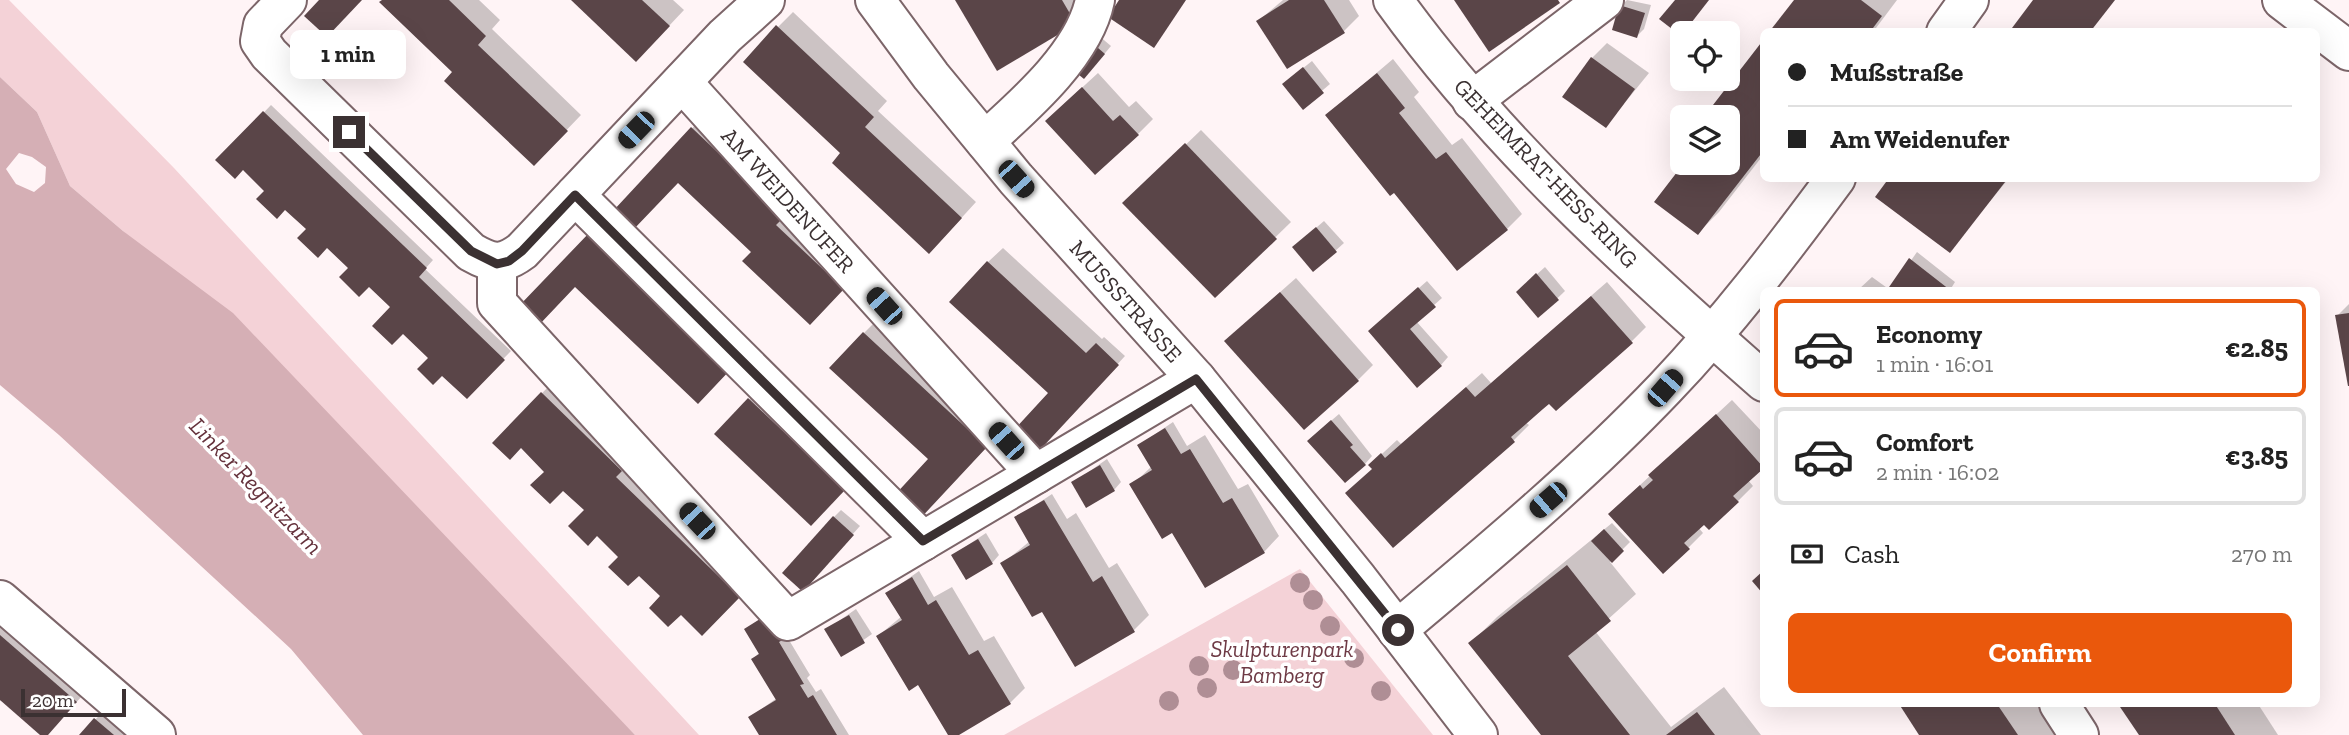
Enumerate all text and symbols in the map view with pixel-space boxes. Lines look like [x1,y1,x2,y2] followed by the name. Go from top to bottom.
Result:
[1670,21,1740,175] map controls
[1670,21,1740,91] button: locate
[291,31,407,80] callout: 1 min
[321,40,375,68] text: 1 min
[1830,56,1963,88] text: Mußstraße
[1448,72,1644,274] street label: GEHEIMRAT-HESS-RING
[1670,105,1740,175] button: layers
[614,108,659,152] car
[333,116,365,148] route end
[716,122,860,278] street label: AM WEIDENUFER
[1830,123,2010,155] text: Am Weidenufer
[995,156,1038,202] car
[1064,234,1188,368] street label: MUSSSTRASSE
[863,283,906,329] car
[1792,317,1855,380] icon: car
[1876,318,1982,350] text: Economy
[2225,332,2288,364] text: €2.85
[1876,350,1993,378] text: 1 min · 16:01
[1644,365,1687,411] car
[184,411,329,560] water label: Linker Regnitzarm
[985,418,1028,464] car
[1792,425,1855,488] icon: car
[1876,426,1973,458] text: Comfort
[2225,440,2288,472] text: €3.85
[1876,458,1999,486] text: 2 min · 16:02
[1526,478,1571,522] car
[675,498,720,544] car
[1788,535,1826,573] icon: cash
[1844,538,1899,570] text: Cash
[2231,540,2292,568] text: 270 m
[1788,613,2292,693] button: Confirm
[1382,614,1414,646] route start
[1210,635,1354,689] park label: Skulpturenpark Bamberg
[21,686,126,718] scale bar
[32,689,73,712] text: 20 m

